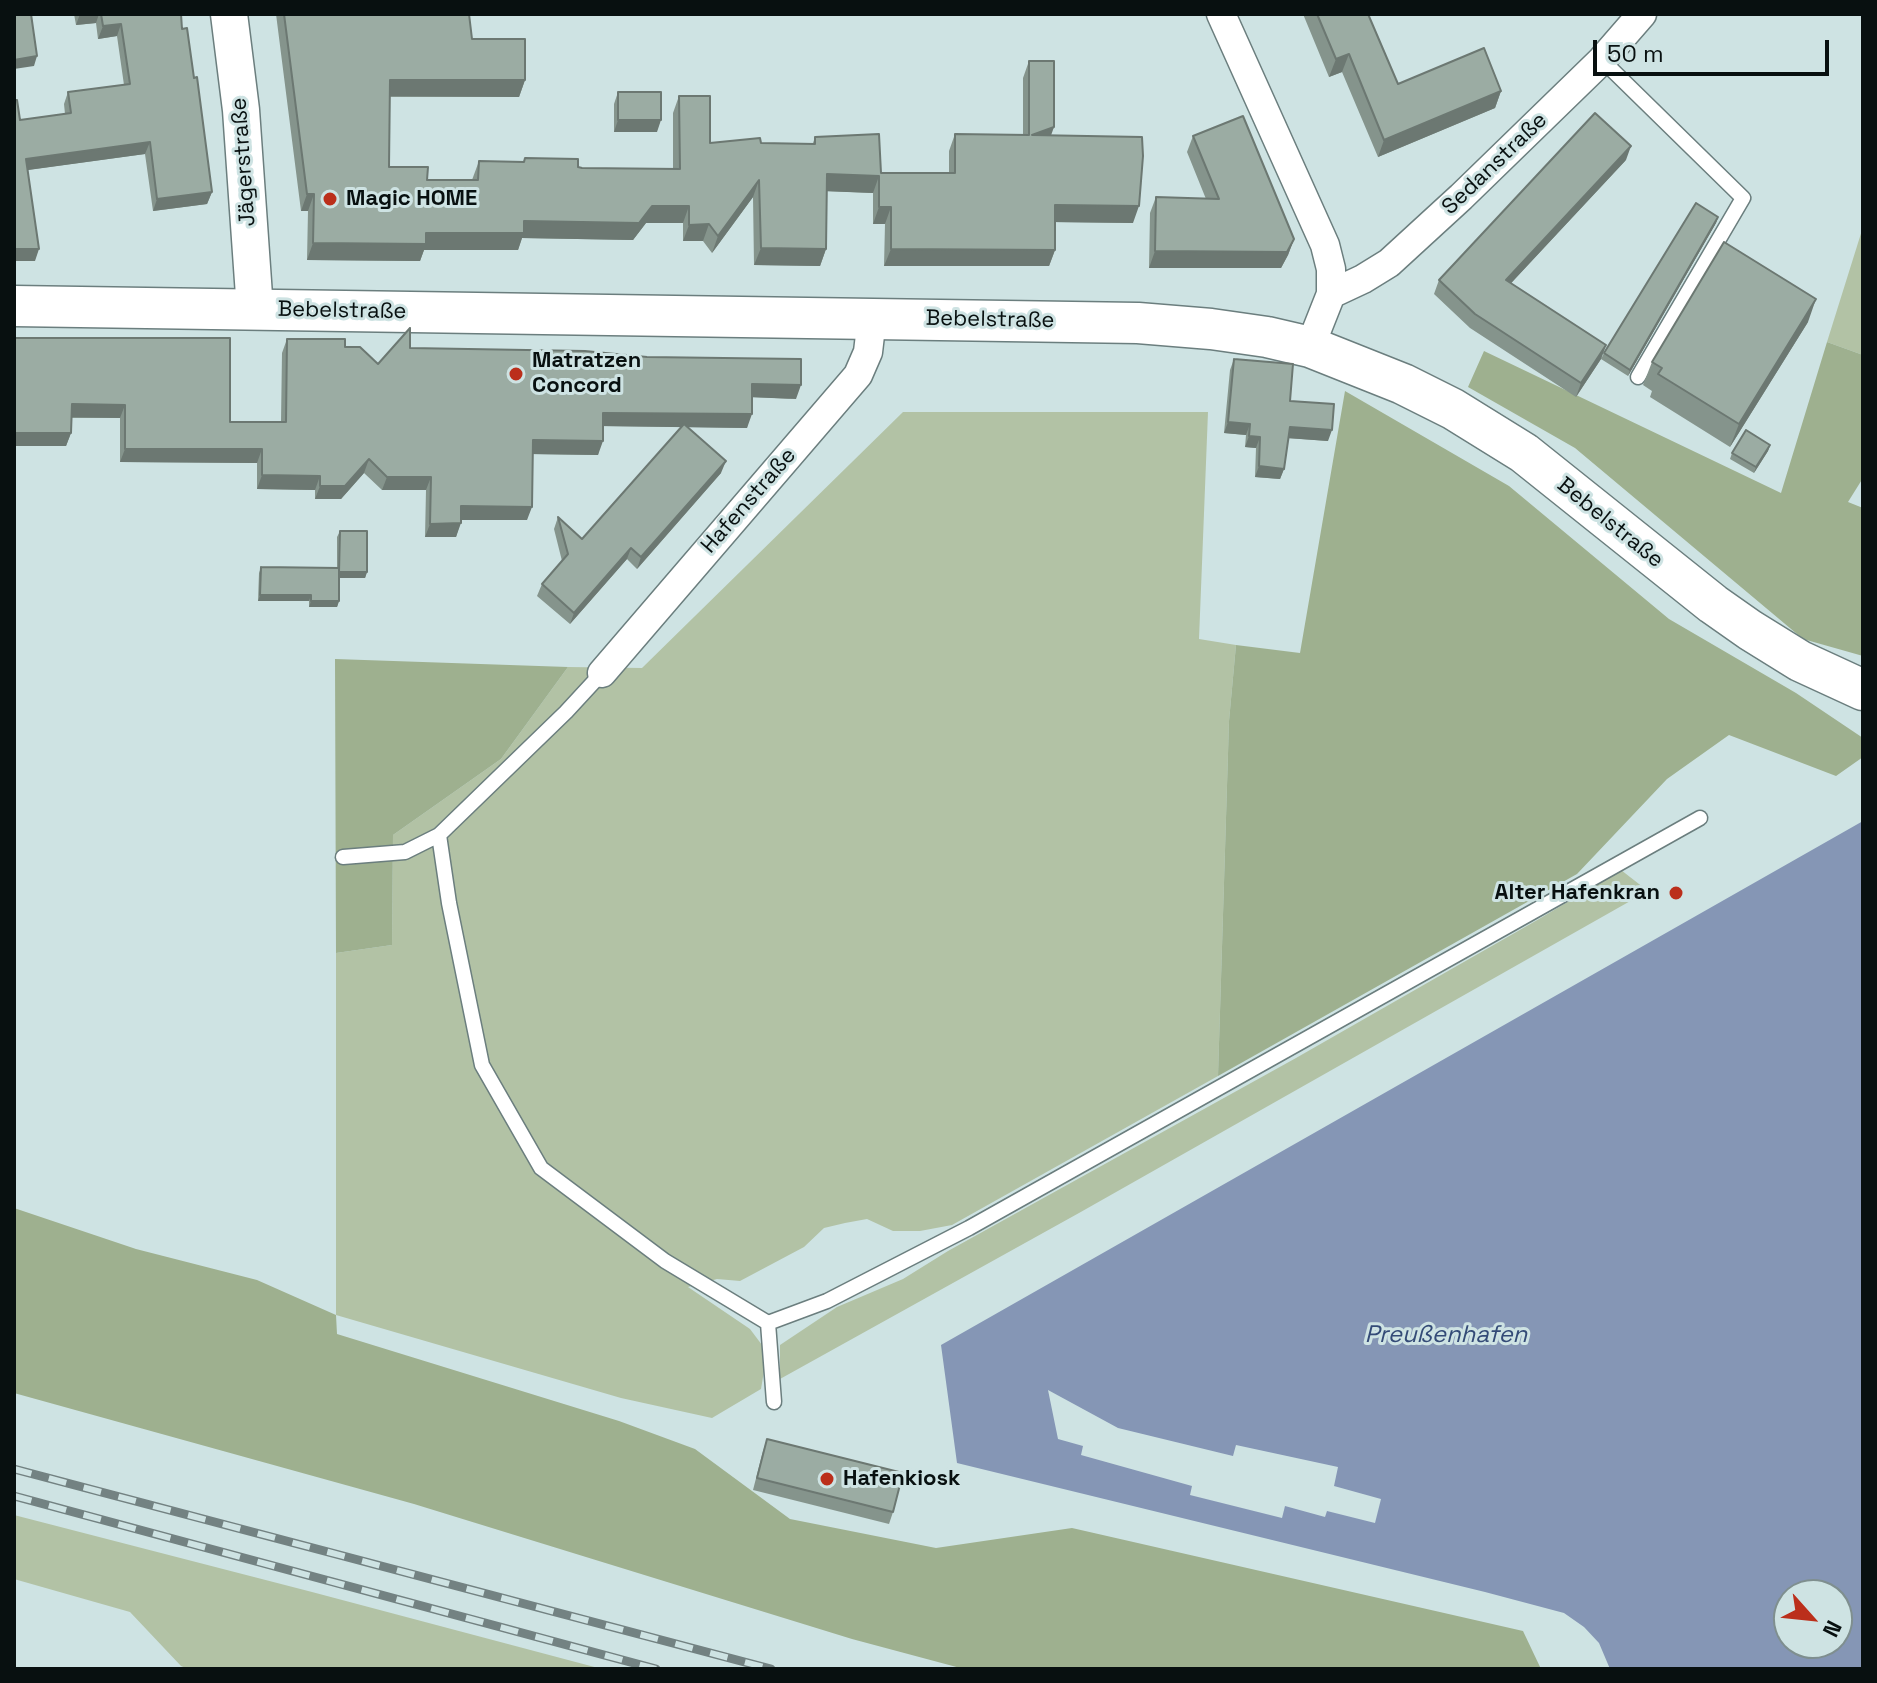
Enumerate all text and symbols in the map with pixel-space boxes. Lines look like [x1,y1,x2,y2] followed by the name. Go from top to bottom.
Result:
[1597,24,1833,74] scale bar
[1607,38,1664,69] text: 50 m
[226,97,262,227] street label: Jägerstraße
[1437,107,1553,221] street label: Sedanstraße
[346,186,477,212] place label: Magic HOME
[321,190,339,208] marker: Magic HOME
[277,297,407,325] street label: Bebelstraße
[925,306,1055,334] street label: Bebelstraße
[532,348,641,400] place label: Matratzen Concord
[507,365,525,383] marker: Matratzen Concord
[696,443,802,559] street label: Hafenstraße
[1552,472,1668,574] street label: Bebelstraße
[1495,880,1660,906] place label: Alter Hafenkran
[1667,884,1685,902] marker: Alter Hafenkran
[1365,1321,1527,1349] water label: Preußenhafen
[843,1466,961,1492] place label: Hafenkiosk
[818,1470,836,1488] marker: Hafenkiosk
[1773,1579,1853,1659] north arrow
[1817,1616,1848,1642] text: N

